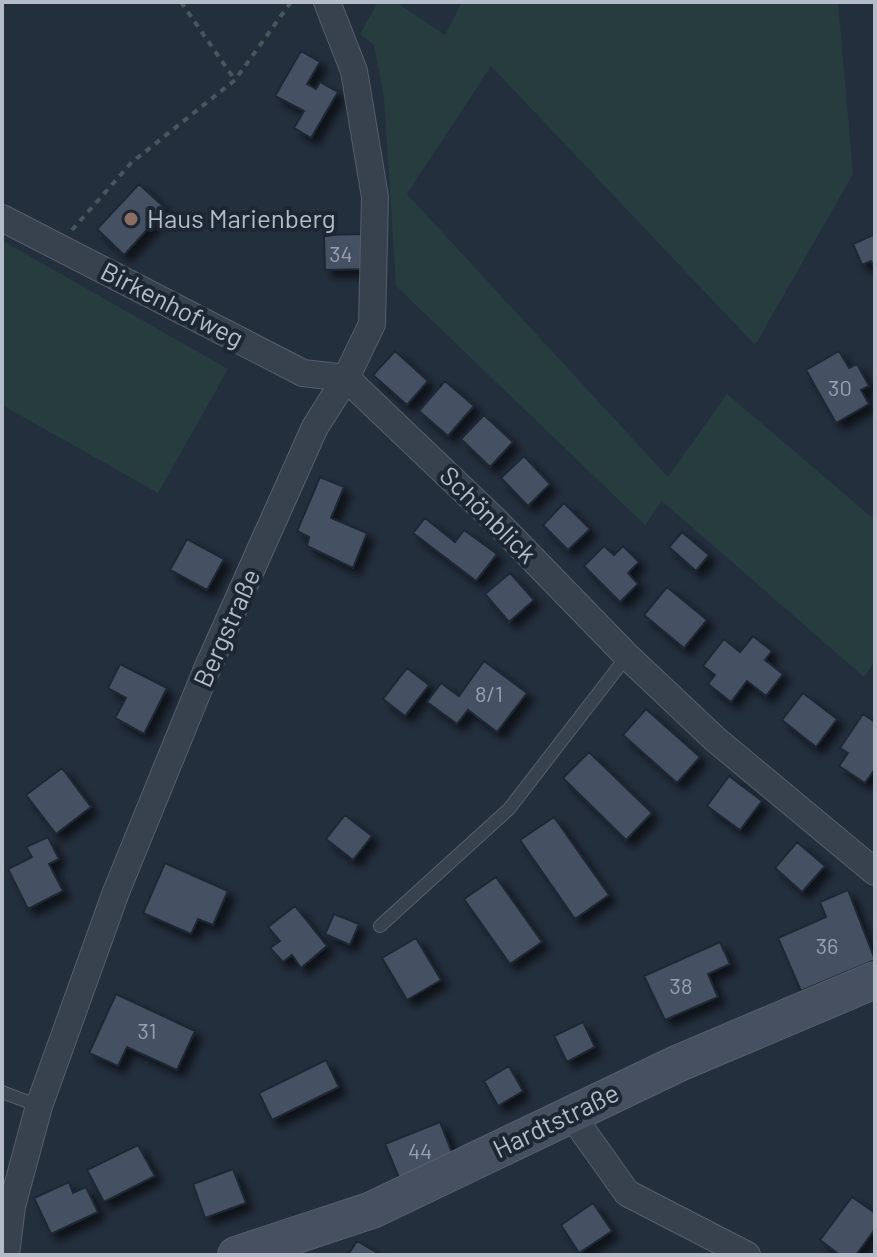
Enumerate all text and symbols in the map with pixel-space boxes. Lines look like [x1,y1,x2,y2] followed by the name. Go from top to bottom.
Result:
[147,202,336,233] place label: Haus Marienberg
[122,210,140,228] marker: Haus Marienberg
[329,240,353,266] house number: 34
[96,254,249,353] street label: Birkenhofweg
[828,374,852,400] house number: 30
[434,459,544,569] street label: Schönblick
[186,564,265,691] street label: Bergstraße
[475,680,503,706] house number: 8/1
[816,932,838,958] house number: 36
[670,972,692,998] house number: 38
[138,1017,156,1043] house number: 31
[487,1076,623,1163] street label: Hardtstraße
[408,1137,432,1163] house number: 44

